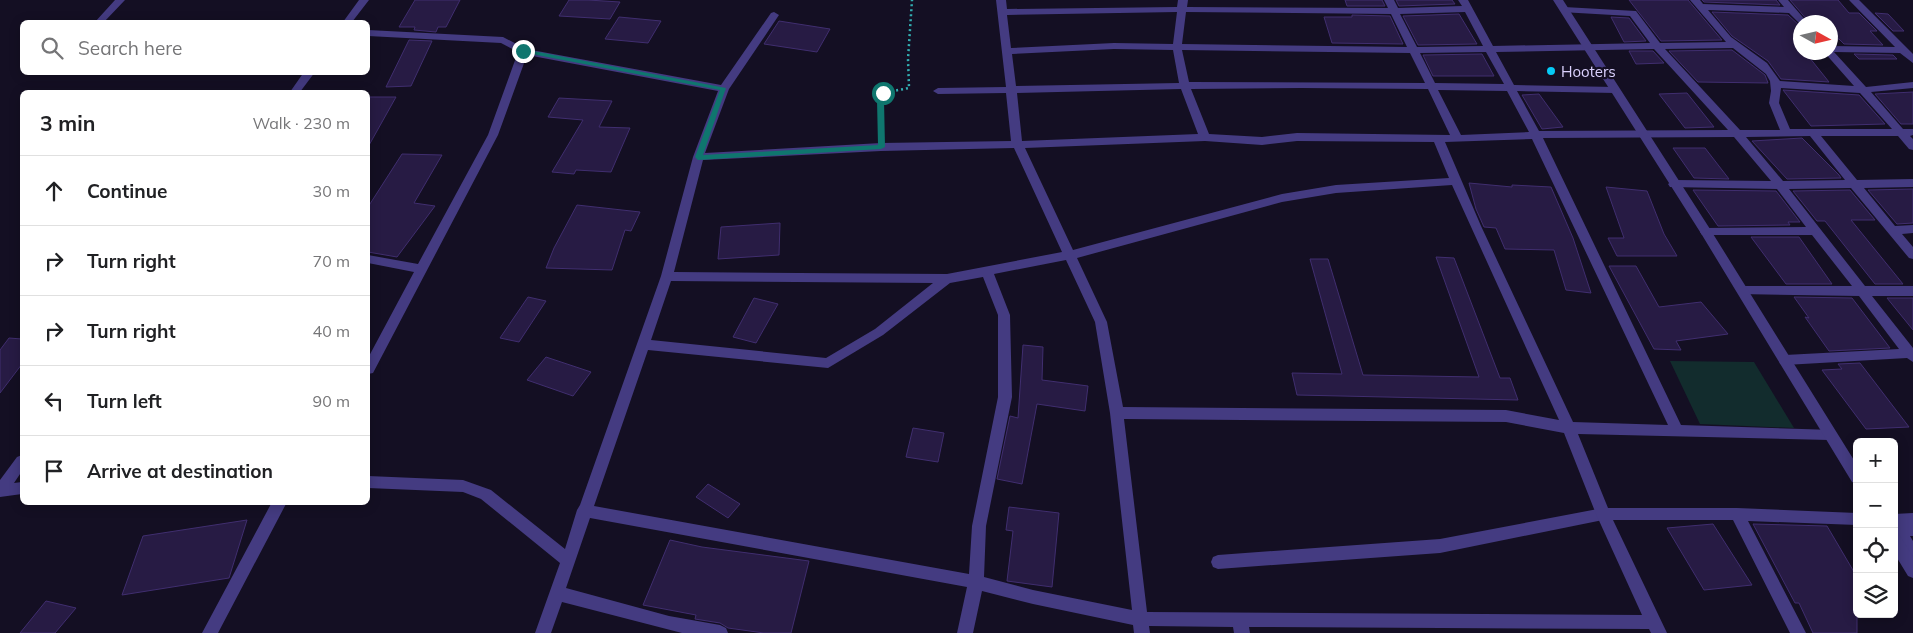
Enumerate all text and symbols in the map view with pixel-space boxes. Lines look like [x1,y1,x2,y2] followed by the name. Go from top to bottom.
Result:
[1793,15,1838,60] north arrow
[20,20,370,75] search box
[38,34,66,62] icon: search
[78,36,182,60] text: Search here
[512,40,535,63] route end
[1561,62,1616,81] place label: Hooters
[1545,65,1557,77] marker: Hooters
[872,82,895,105] route start
[40,110,95,136] text: 3 min
[252,113,350,133] text: Walk · 230 m
[40,177,68,205] icon: ahead
[87,179,167,203] text: Continue
[313,181,350,201] text: 30 m
[40,247,68,275] icon: right
[87,249,176,273] text: Turn right
[313,251,350,271] text: 70 m
[40,317,68,345] icon: right
[87,319,176,343] text: Turn right
[313,321,350,341] text: 40 m
[40,387,68,415] icon: left
[87,389,162,413] text: Turn left
[313,391,350,411] text: 90 m
[1853,438,1898,618] map controls
[1853,438,1898,483] button: +
[40,457,68,485] icon: arrive
[87,459,273,483] text: Arrive at destination
[1853,483,1898,528] button: −
[1853,528,1898,573] button: locate
[1853,573,1898,618] button: layers

